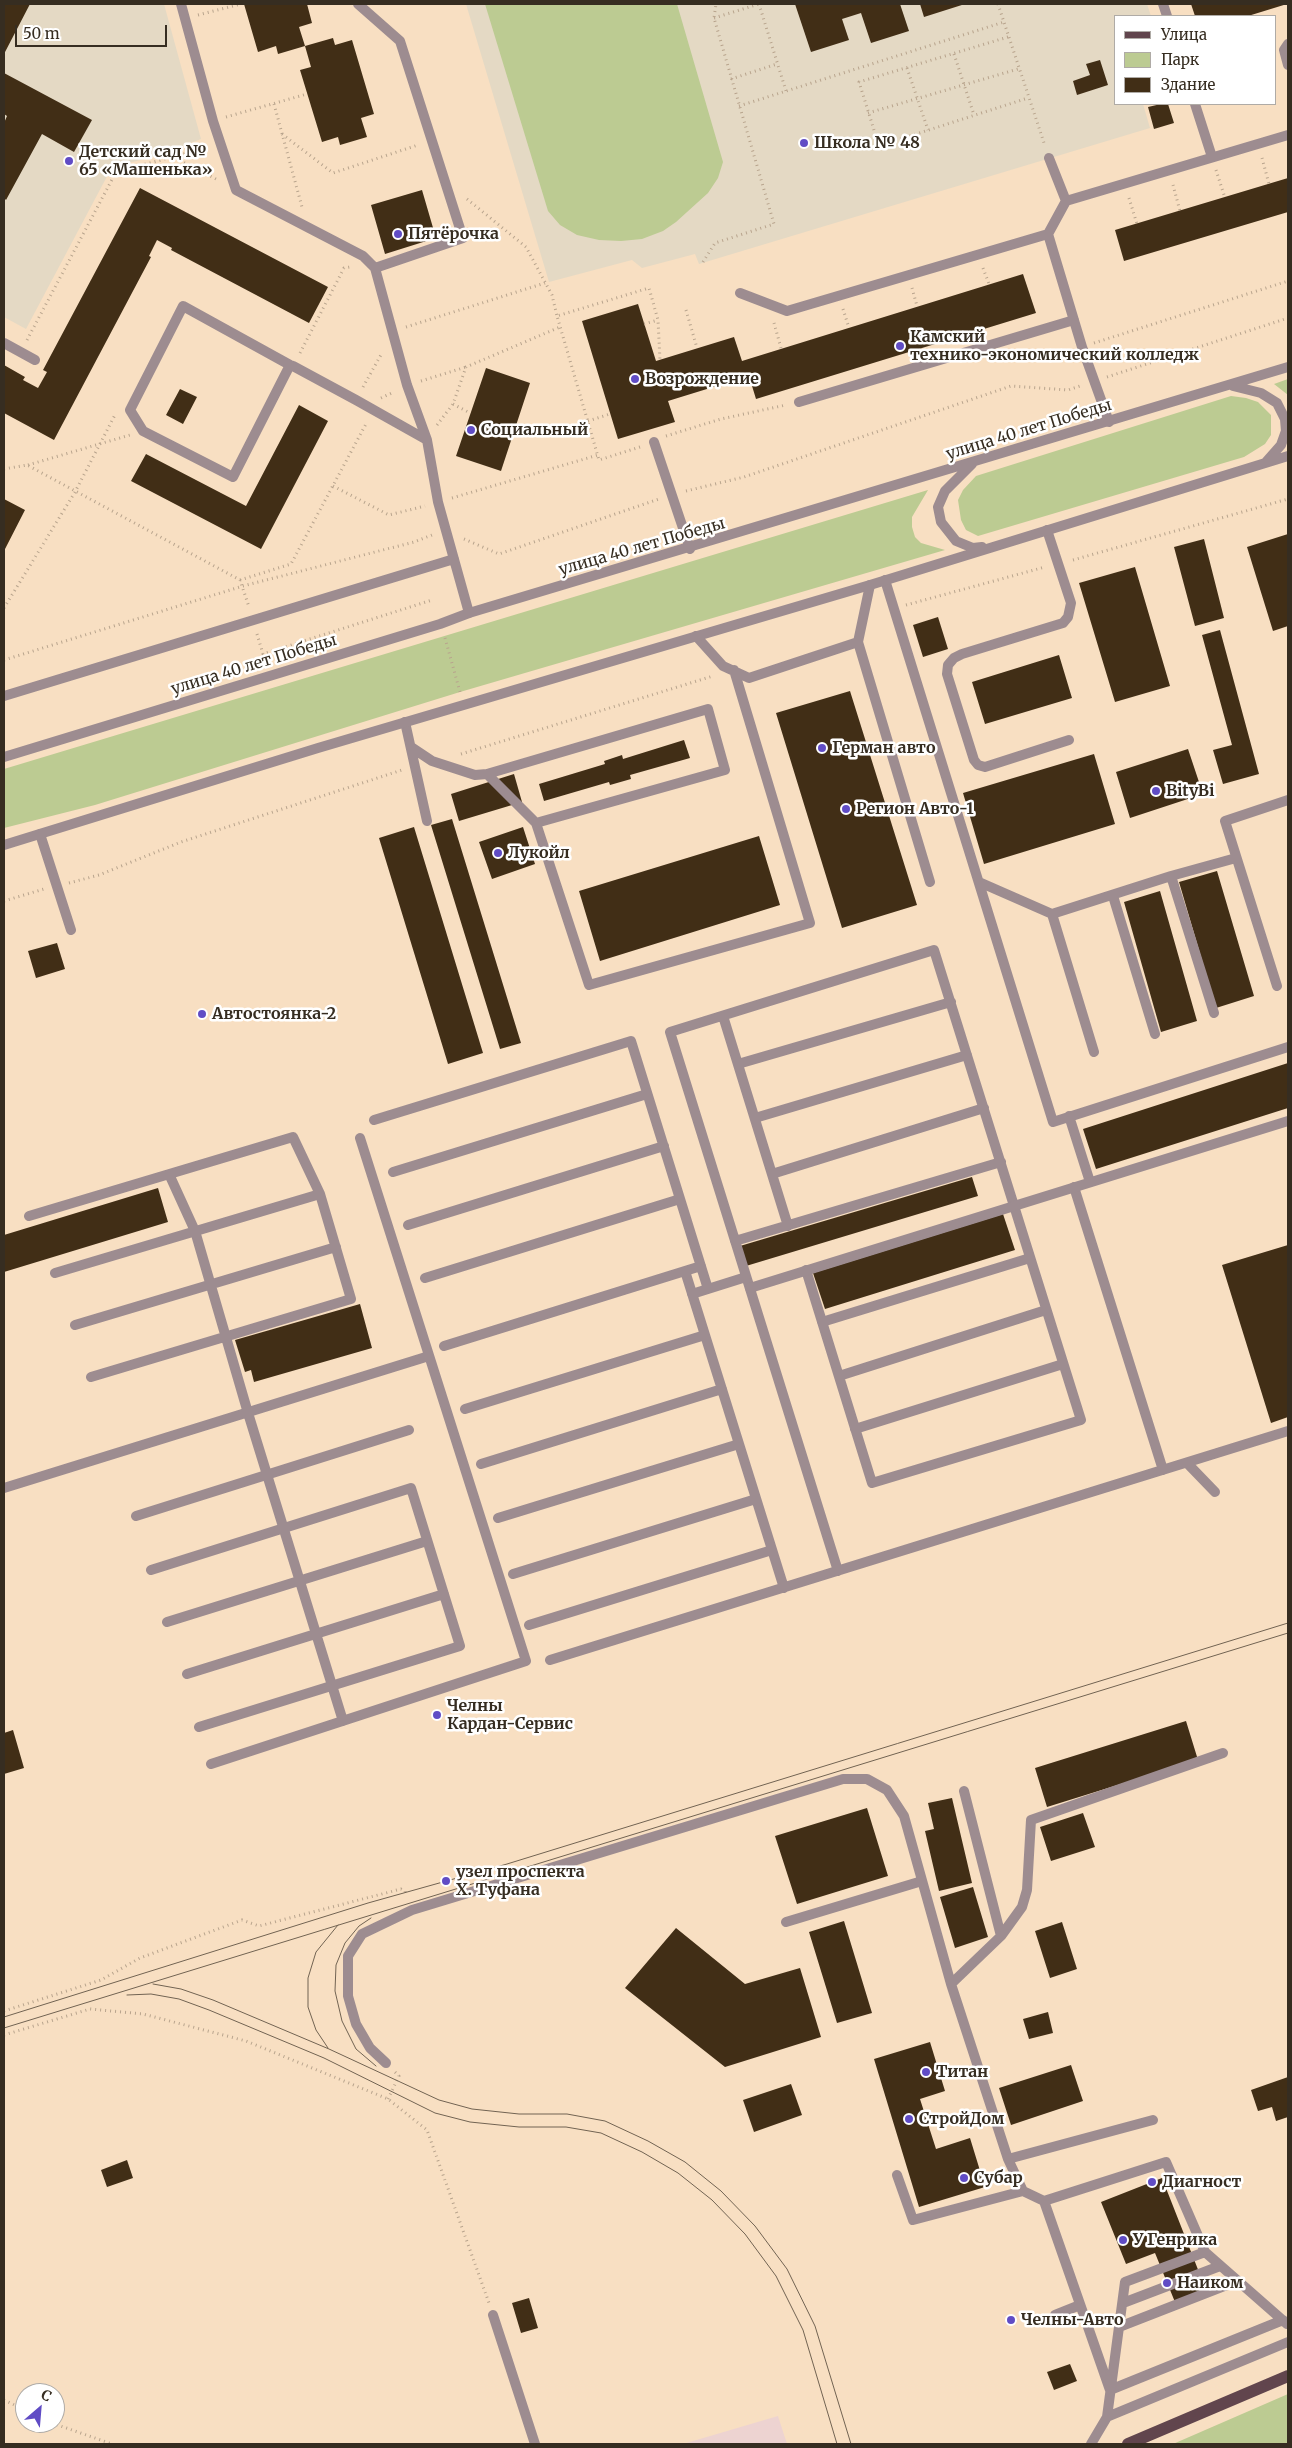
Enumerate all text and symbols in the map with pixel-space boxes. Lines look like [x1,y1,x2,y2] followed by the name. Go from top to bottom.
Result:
[18,15,170,47] scale bar
[1114,15,1277,105] legend
[23,24,60,43] text: 50 m
[1161,25,1207,44] text: Улица
[1161,50,1199,69] text: Парк
[1161,75,1215,94] text: Здание
[814,133,920,153] place label: Школа № 48
[798,137,810,149] marker: Школа № 48
[79,142,213,180] place label: Детский сад № 65 «Машенька»
[63,155,75,167] marker: Детский сад № 65 «Машенька»
[408,224,499,244] place label: Пятёрочка
[392,228,404,240] marker: Пятёрочка
[910,327,1199,365] place label: Камский технико-экономический колледж
[894,340,906,352] marker: Камский технико-экономический колледж
[645,369,759,389] place label: Возрождение
[629,373,641,385] marker: Возрождение
[944,396,1114,464] street label: улица 40 лет Победы
[481,420,588,440] place label: Социальный
[465,424,477,436] marker: Социальный
[557,514,727,580] street label: улица 40 лет Победы
[169,631,339,699] street label: улица 40 лет Победы
[832,738,935,758] place label: Герман авто
[816,742,828,754] marker: Герман авто
[1166,781,1214,801] place label: BityBi
[1150,785,1162,797] marker: BityBi
[856,799,974,819] place label: Регион Авто-1
[840,803,852,815] marker: Регион Авто-1
[508,843,570,863] place label: Лукойл
[492,847,504,859] marker: Лукойл
[212,1004,336,1024] place label: Автостоянка-2
[196,1008,208,1020] marker: Автостоянка-2
[447,1696,573,1734] place label: Челны Кардан-Сервис
[431,1709,443,1721] marker: Челны Кардан-Сервис
[456,1862,585,1900] place label: узел проспекта Х. Туфана
[440,1875,452,1887] marker: узел проспекта Х. Туфана
[936,2062,988,2082] place label: Титан
[920,2066,932,2078] marker: Титан
[919,2109,1004,2129] place label: СтройДом
[903,2113,915,2125] marker: СтройДом
[974,2168,1023,2188] place label: Субар
[958,2172,970,2184] marker: Субар
[1162,2172,1241,2192] place label: Диагност
[1146,2176,1158,2188] marker: Диагност
[1133,2230,1217,2250] place label: У Генрика
[1117,2234,1129,2246] marker: У Генрика
[1177,2273,1243,2293] place label: Наиком
[1161,2277,1173,2289] marker: Наиком
[1021,2310,1124,2330] place label: Челны-Авто
[1005,2314,1017,2326] marker: Челны-Авто
[15,2383,65,2433] north arrow
[38,2385,55,2406] text: С

